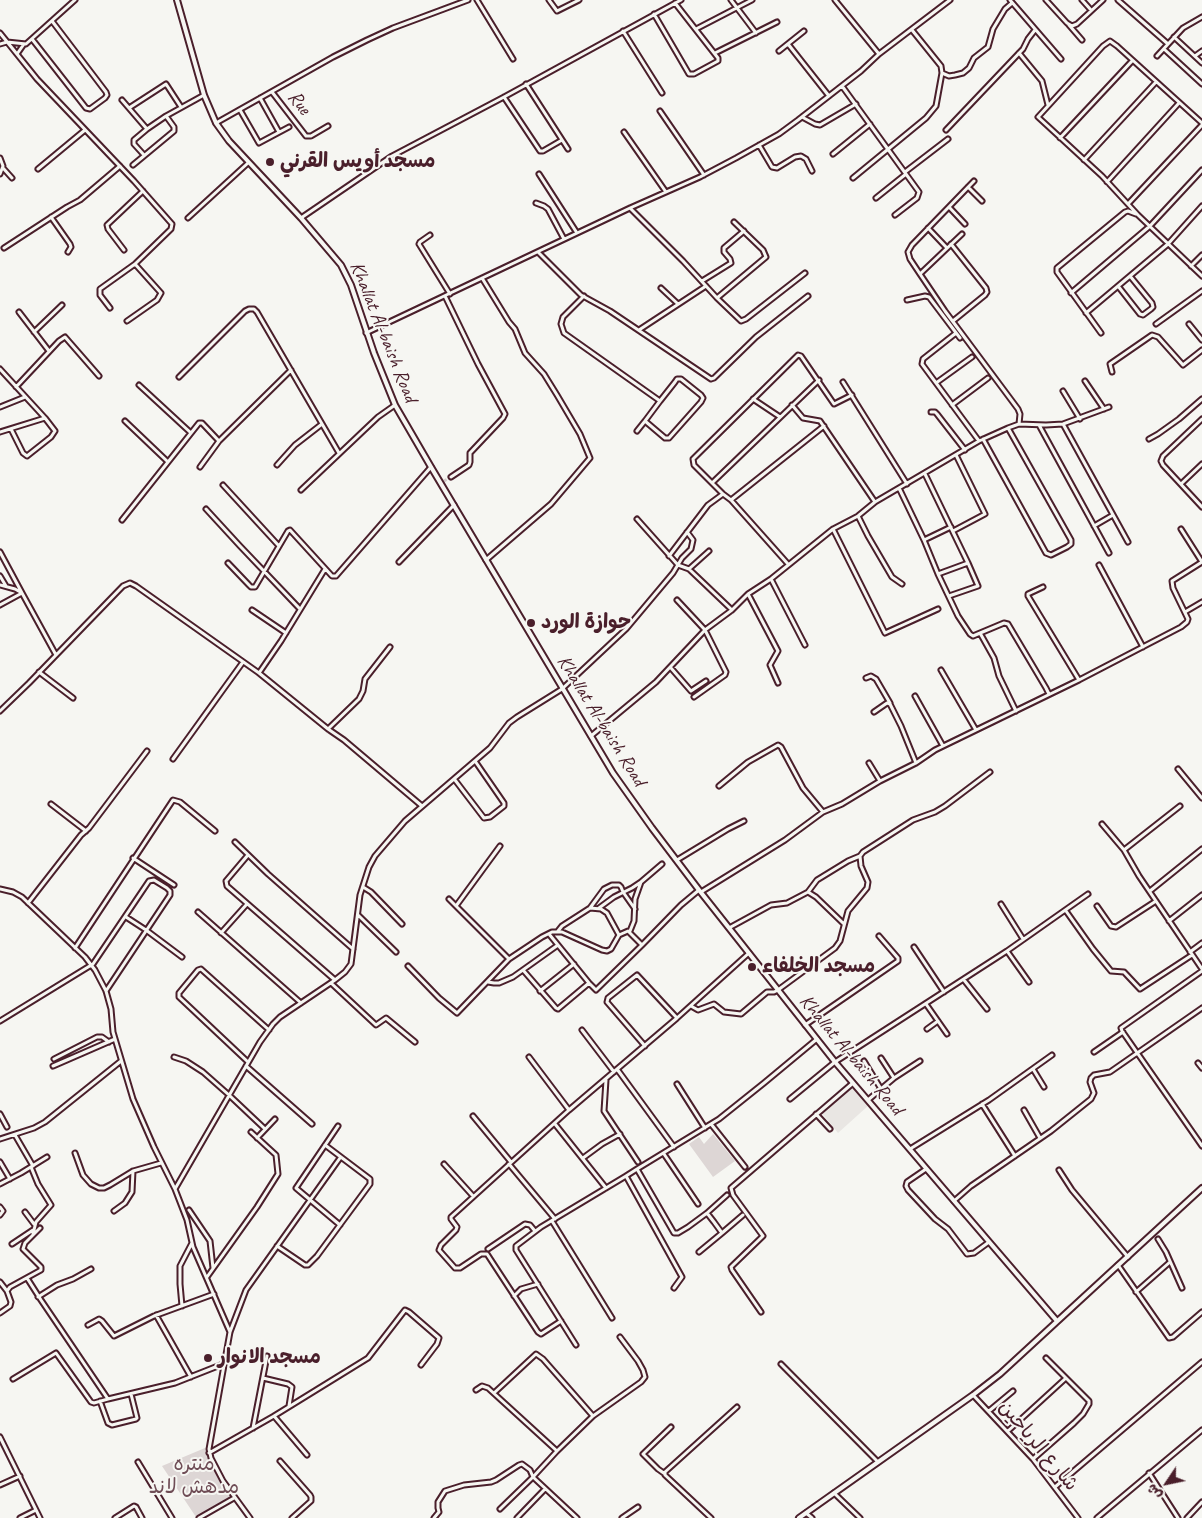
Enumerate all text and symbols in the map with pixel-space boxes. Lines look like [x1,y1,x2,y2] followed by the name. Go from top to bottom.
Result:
[282,86,316,120] street label: Rue
[280,150,435,174] place label: مسجد أويس القرني
[264,156,276,168] marker: مسجد أويس القرني
[344,258,422,406] street label: Khallat Al-baish Road
[541,611,631,635] place label: حوازة الورد
[525,617,537,629] marker: حوازة الورد
[551,651,651,791] street label: Khallat Al-baish Road
[762,955,875,979] place label: مسجد الخلفاء
[746,961,758,973] marker: مسجد الخلفاء
[794,990,908,1120] street label: Khallat Al-baish Road
[218,1346,321,1370] place label: مسجد الانوار
[202,1352,214,1364] marker: مسجد الانوار
[993,1396,1083,1496] street label: شارع الرياحين
[149,1453,239,1500] park label: منتره مدهش لاند
[1142,1458,1192,1508] north arrow
[1143,1481,1166,1503] text: ش

